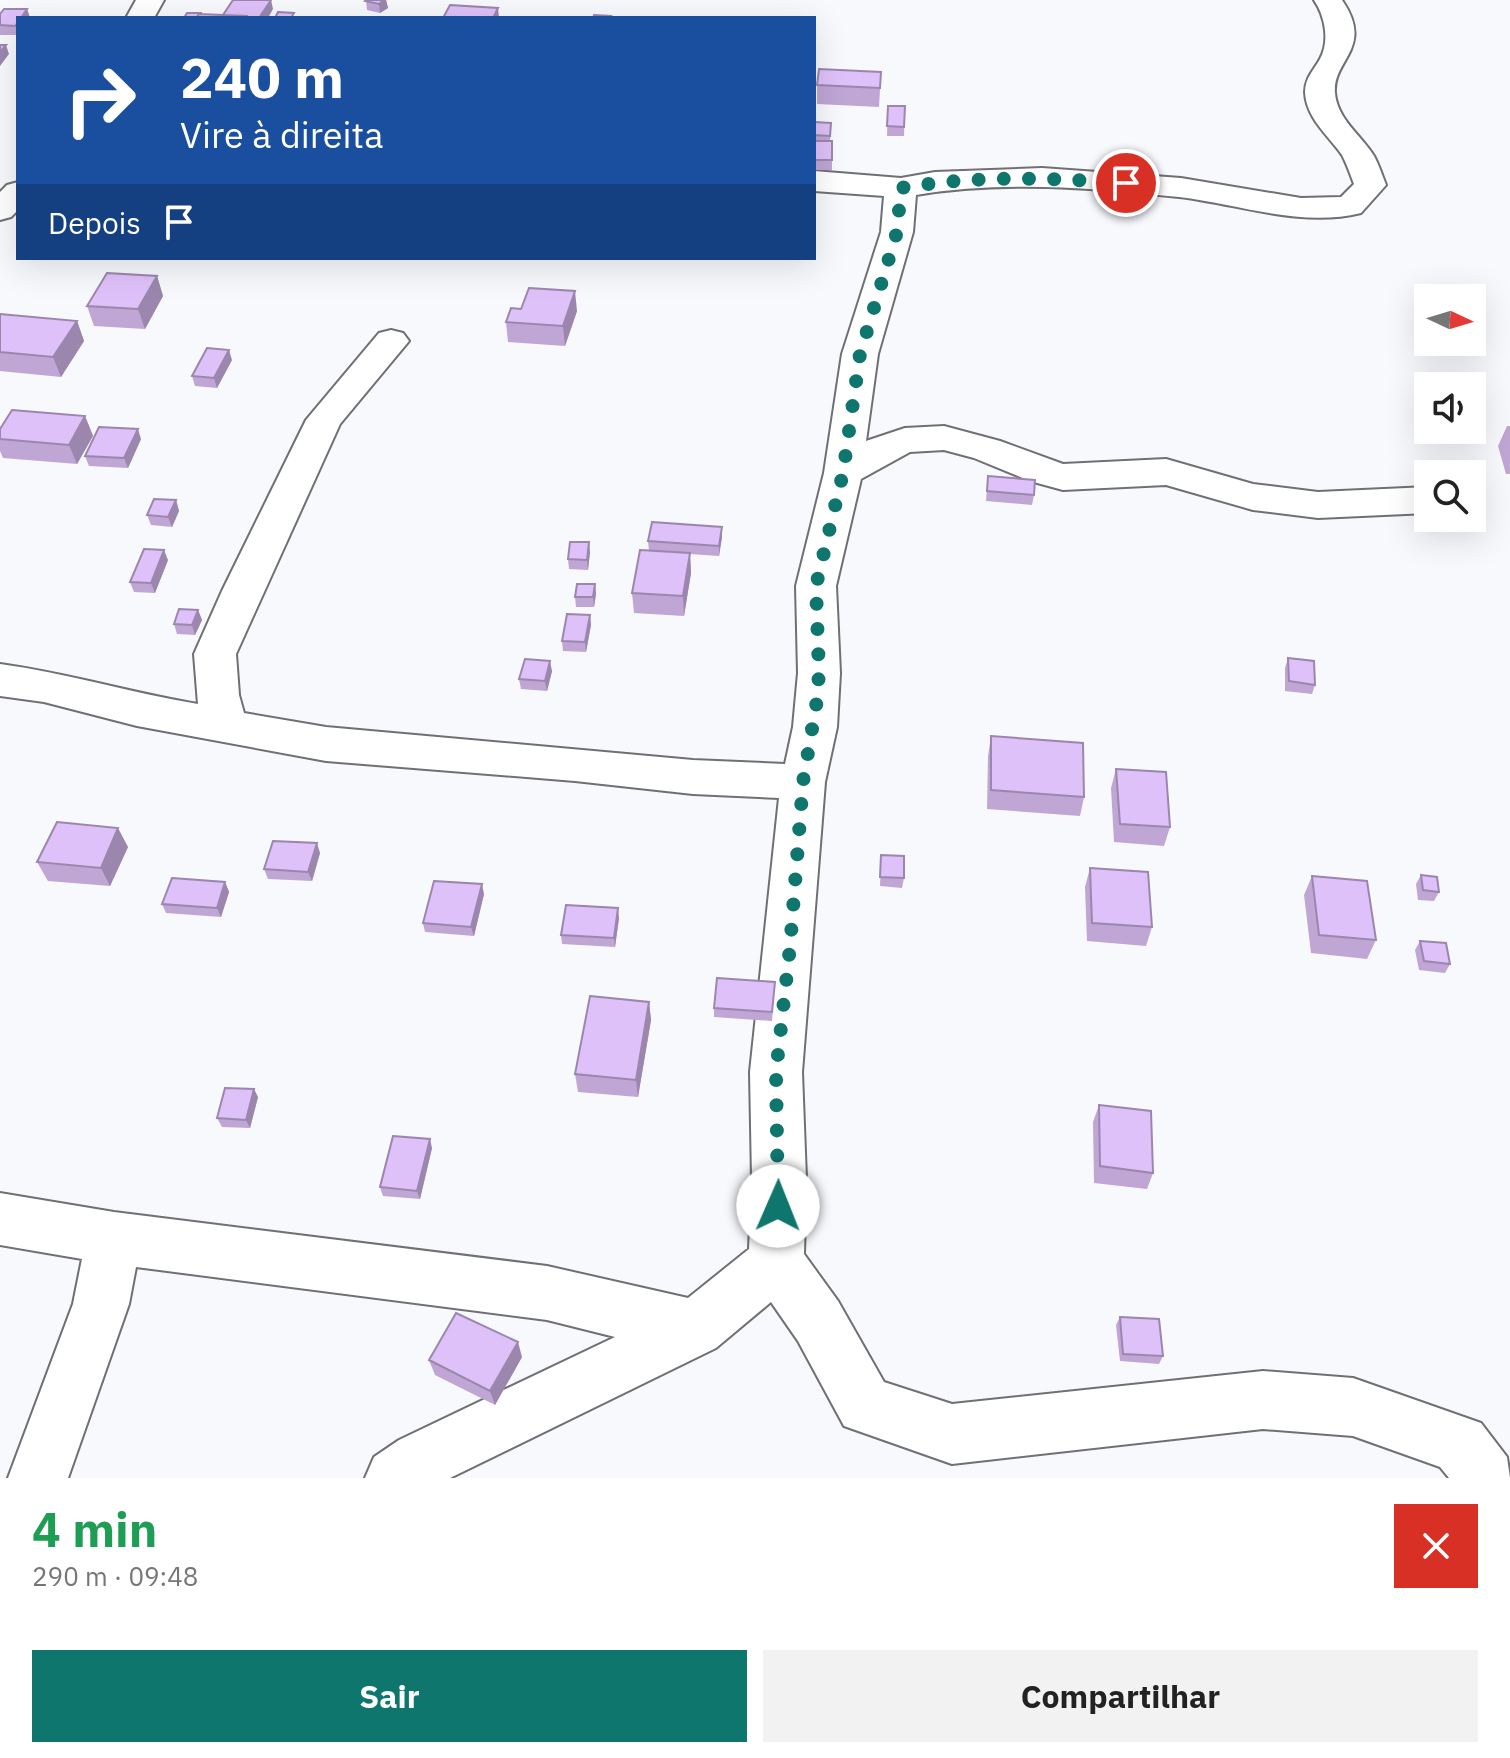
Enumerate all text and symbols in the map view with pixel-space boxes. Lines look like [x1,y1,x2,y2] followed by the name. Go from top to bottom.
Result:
[180,41,344,113] text: 240 m
[48,48,152,152] icon: right
[180,111,383,158] text: Vire à direita
[1092,149,1160,217] pin
[1104,161,1148,205] icon: arrive
[157,200,201,244] icon: arrive
[48,203,141,242] text: Depois
[1414,284,1486,356] north arrow
[1414,284,1486,532] map controls
[1414,372,1486,444] button: sound
[1414,460,1486,532] button: search
[736,1164,820,1248] position arrow
[32,1498,157,1560] text: 4 min
[1394,1504,1478,1588] button: close
[32,1559,198,1593] text: 290 m · 09:48
[32,1650,747,1742] button: Sair
[763,1650,1478,1742] button: Compartilhar

